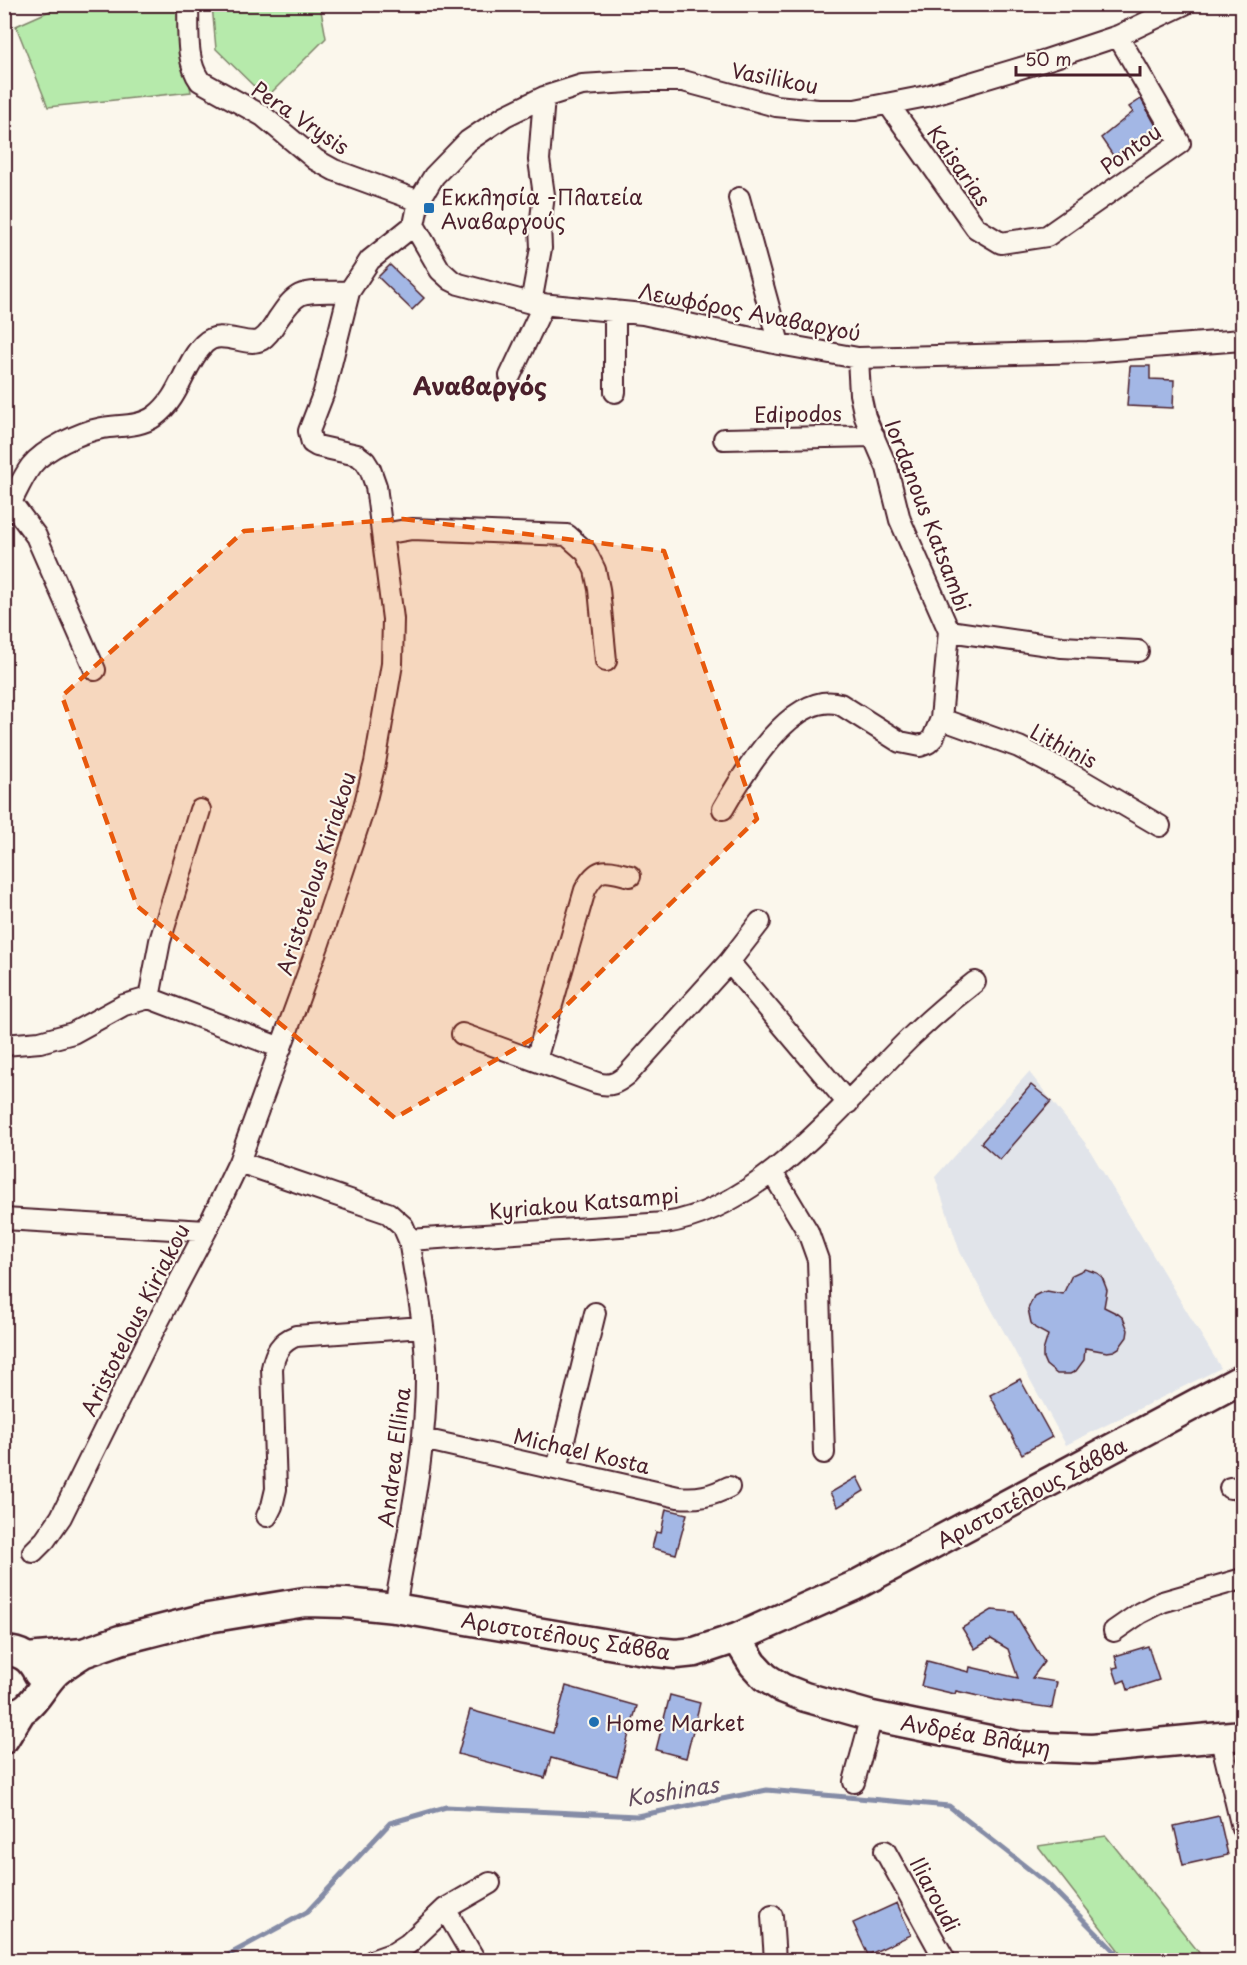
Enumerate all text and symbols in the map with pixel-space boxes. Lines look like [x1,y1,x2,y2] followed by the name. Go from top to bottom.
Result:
[1016,39,1140,77] scale bar
[1025,45,1072,72] text: 50 m
[729,53,821,101] street label: Vasilikou
[246,73,356,161] street label: Pera Vrysis
[1093,115,1167,181] street label: Pontou
[920,118,1000,212] street label: Kaisarias
[441,180,643,236] place label: Εκκλησία -Πλατεία Αναβαργούς
[422,201,436,215] marker: Εκκλησία -Πλατεία Αναβαργούς
[636,274,864,348] street label: Λεωφόρος Αναβαργού
[413,367,547,403] district label: Αναβαργός
[754,396,842,430] street label: Edipodos
[878,415,980,615] street label: Iordanous Katsambi
[1025,715,1103,775] street label: Lithinis
[267,767,363,979] street label: Aristotelous Kiriakou
[488,1178,680,1226] street label: Kyriakou Katsampi
[72,1217,196,1421] street label: Aristotelous Kiriakou
[369,1384,418,1529] street label: Andrea Ellina
[511,1419,653,1481] street label: Michael Kosta
[930,1428,1132,1556] street label: Αριστοτέλους Σάββα
[459,1603,673,1667] street label: Αριστοτέλους Σάββα
[898,1705,1054,1763] street label: Ανδρέα Βλάμη
[606,1706,745,1738] place label: Home Market
[587,1715,601,1729] marker: Home Market
[623,1766,722,1814] water label: Koshinas
[903,1851,969,1937] street label: Iliaroudi

